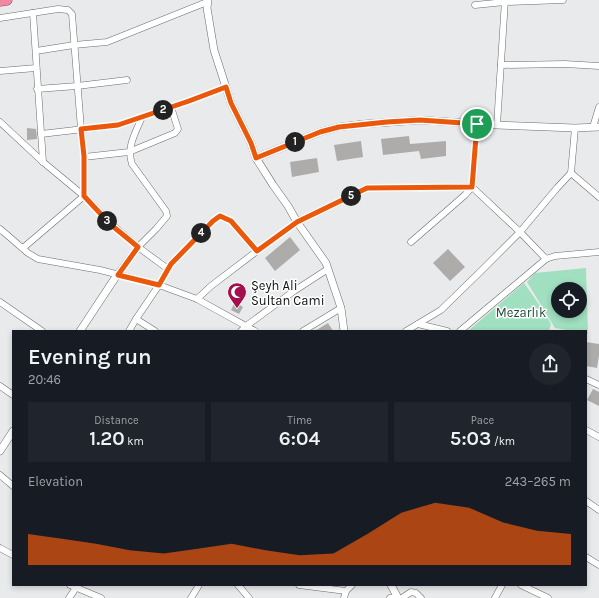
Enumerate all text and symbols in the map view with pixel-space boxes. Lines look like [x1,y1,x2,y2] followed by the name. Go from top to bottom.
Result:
[153,100,173,120] pin: 2
[160,103,166,116] text: 2
[460,107,494,141] pin
[466,113,488,135] icon: arrive
[285,132,305,152] pin: 1
[293,135,297,148] text: 1
[341,186,361,206] pin: 5
[348,189,354,202] text: 5
[97,211,117,231] pin: 3
[104,214,110,227] text: 3
[191,223,211,243] pin: 4
[198,226,204,239] text: 4
[251,278,325,308] place label: Şeyh Ali Sultan Cami
[226,281,248,309] mosque icon: Şeyh Ali Sultan Cami
[551,282,587,318] map controls
[551,282,587,318] button: locate
[496,305,546,320] park label: Mezarlık
[529,343,571,385] button: share
[28,344,152,370] text: Evening run
[28,372,61,387] text: 20:46
[94,414,139,427] text: Distance
[287,414,312,427] text: Time
[471,414,494,427] text: Pace
[89,427,125,450] text: 1.20
[279,427,320,450] text: 6:04
[450,427,491,450] text: 5:03
[125,435,144,448] text: km
[491,435,515,448] text: /km
[28,474,83,489] text: Elevation
[505,474,571,489] text: 243–265 m

